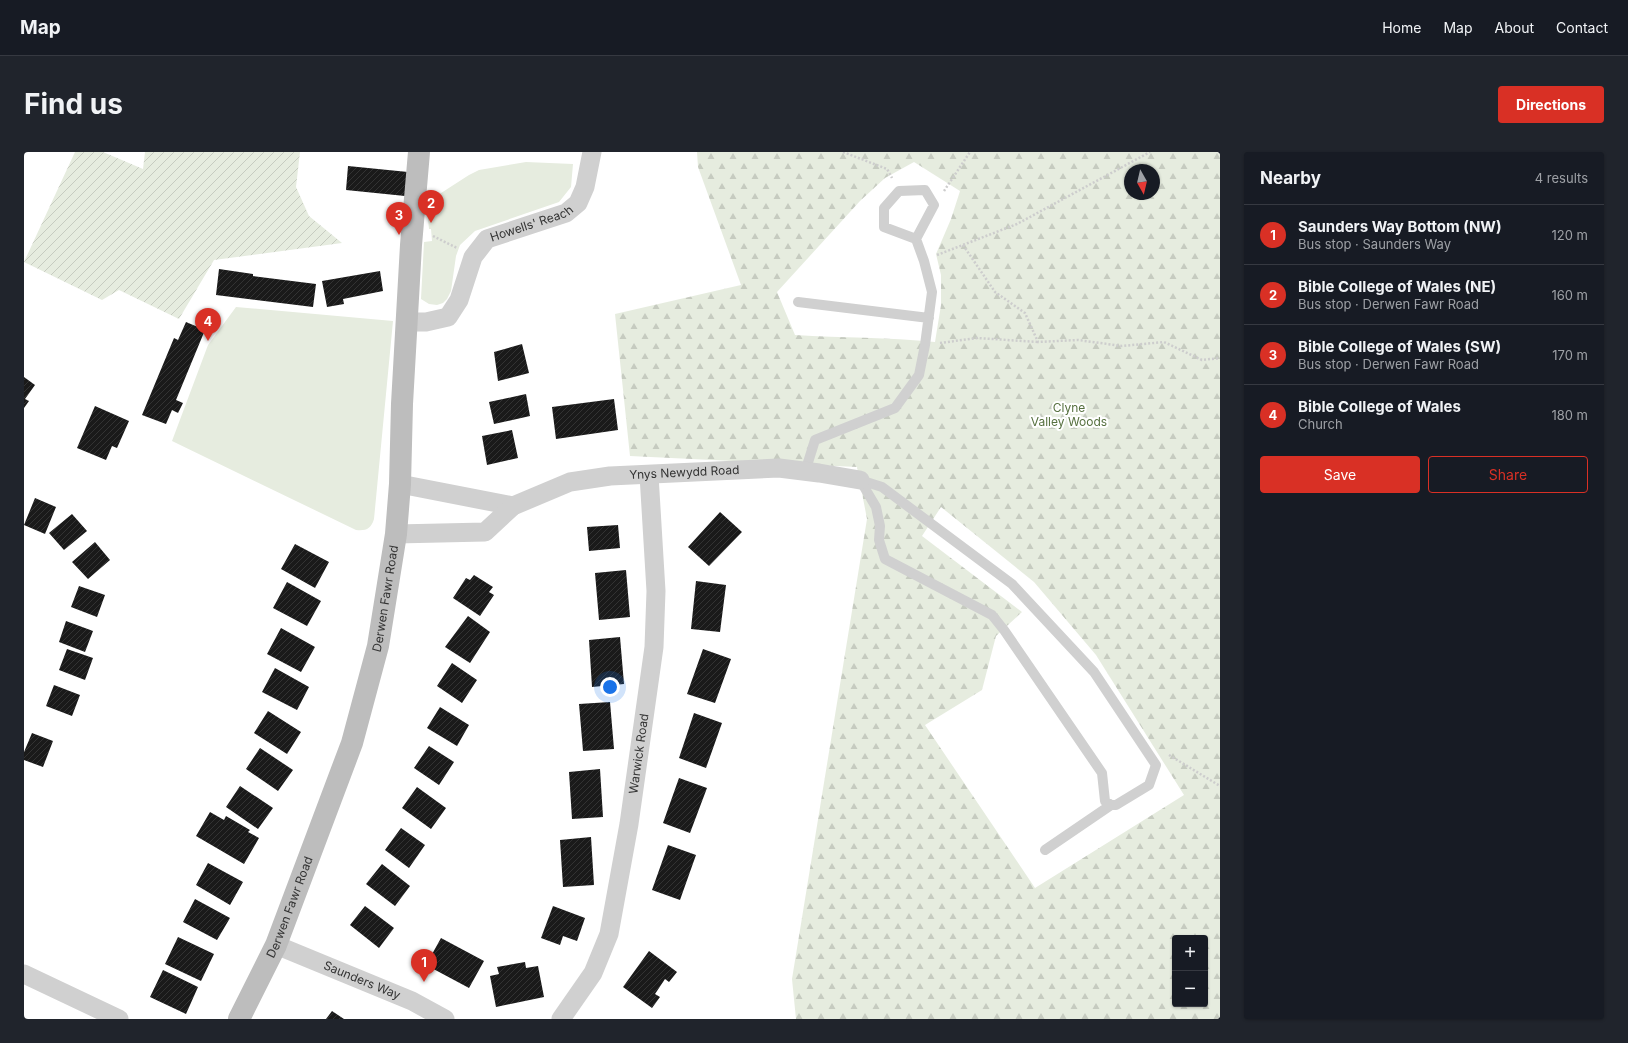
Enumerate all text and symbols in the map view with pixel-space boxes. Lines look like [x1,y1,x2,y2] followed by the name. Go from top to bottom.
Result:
[20,16,61,39] text: Map
[1382,19,1421,36] text: Home
[1443,19,1473,36] text: Map
[1495,19,1534,36] text: About
[1556,19,1608,36] text: Contact
[1498,86,1604,123] button: Directions
[24,87,123,121] text: Find us
[1124,164,1160,200] north arrow
[1260,168,1321,188] text: Nearby
[1535,170,1588,186] text: 4 results
[418,190,444,223] pin: 2
[386,202,412,235] pin: 3
[488,202,576,245] street label: Howells' Reach
[1298,217,1502,236] text: Saunders Way Bottom (NW)
[1270,227,1276,243] text: 1
[1552,227,1588,243] text: 120 m
[1298,236,1451,252] text: Bus stop · Saunders Way
[1298,277,1496,296] text: Bible College of Wales (NE)
[1269,287,1277,303] text: 2
[1551,287,1588,303] text: 160 m
[1298,296,1479,312] text: Bus stop · Derwen Fawr Road
[195,308,221,341] pin: 4
[1298,337,1501,356] text: Bible College of Wales (SW)
[1269,347,1277,363] text: 3
[1552,347,1588,363] text: 170 m
[1298,356,1479,372] text: Bus stop · Derwen Fawr Road
[1298,397,1461,416] text: Bible College of Wales
[1031,400,1107,429] park label: Clyne Valley Woods
[1269,407,1277,423] text: 4
[1551,407,1588,423] text: 180 m
[1298,416,1343,432] text: Church
[1260,456,1420,493] button: Save
[1428,456,1588,493] button: Share
[629,462,740,482] street label: Ynys Newydd Road
[369,544,401,653] street label: Derwen Fawr Road
[600,677,620,697] your location
[625,712,652,795] street label: Warwick Road
[263,854,316,960] street label: Derwen Fawr Road
[1172,935,1208,1007] map controls
[1172,935,1208,971] button: +
[411,949,437,982] pin: 1
[322,957,403,1003] street label: Saunders Way
[1172,971,1208,1007] button: −

